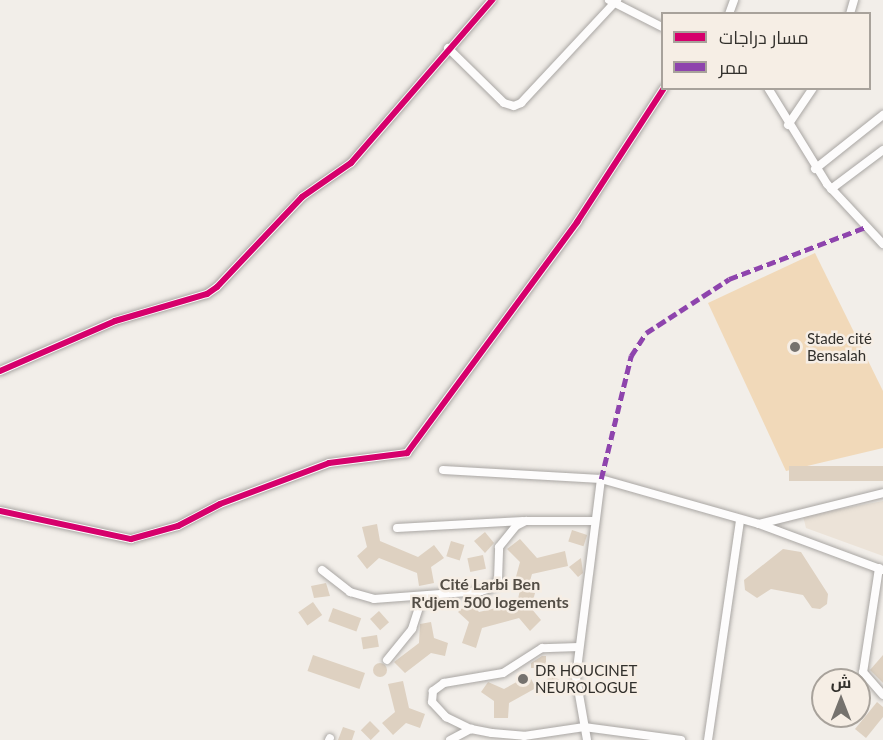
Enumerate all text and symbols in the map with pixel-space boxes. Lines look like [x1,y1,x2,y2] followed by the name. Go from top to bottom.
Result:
[661,12,871,90] legend
[719,26,808,48] text: مسار دراجات
[719,56,748,78] text: ممر
[807,329,872,364] place label: Stade cité Bensalah
[788,340,802,354] marker: Stade cité Bensalah
[411,574,569,612] district label: Cité Larbi Ben R'djem 500 logements
[535,661,637,696] place label: DR HOUCINET NEUROLOGUE
[811,668,871,728] north arrow
[516,672,530,686] marker: DR HOUCINET NEUROLOGUE
[831,672,851,691] text: ش

